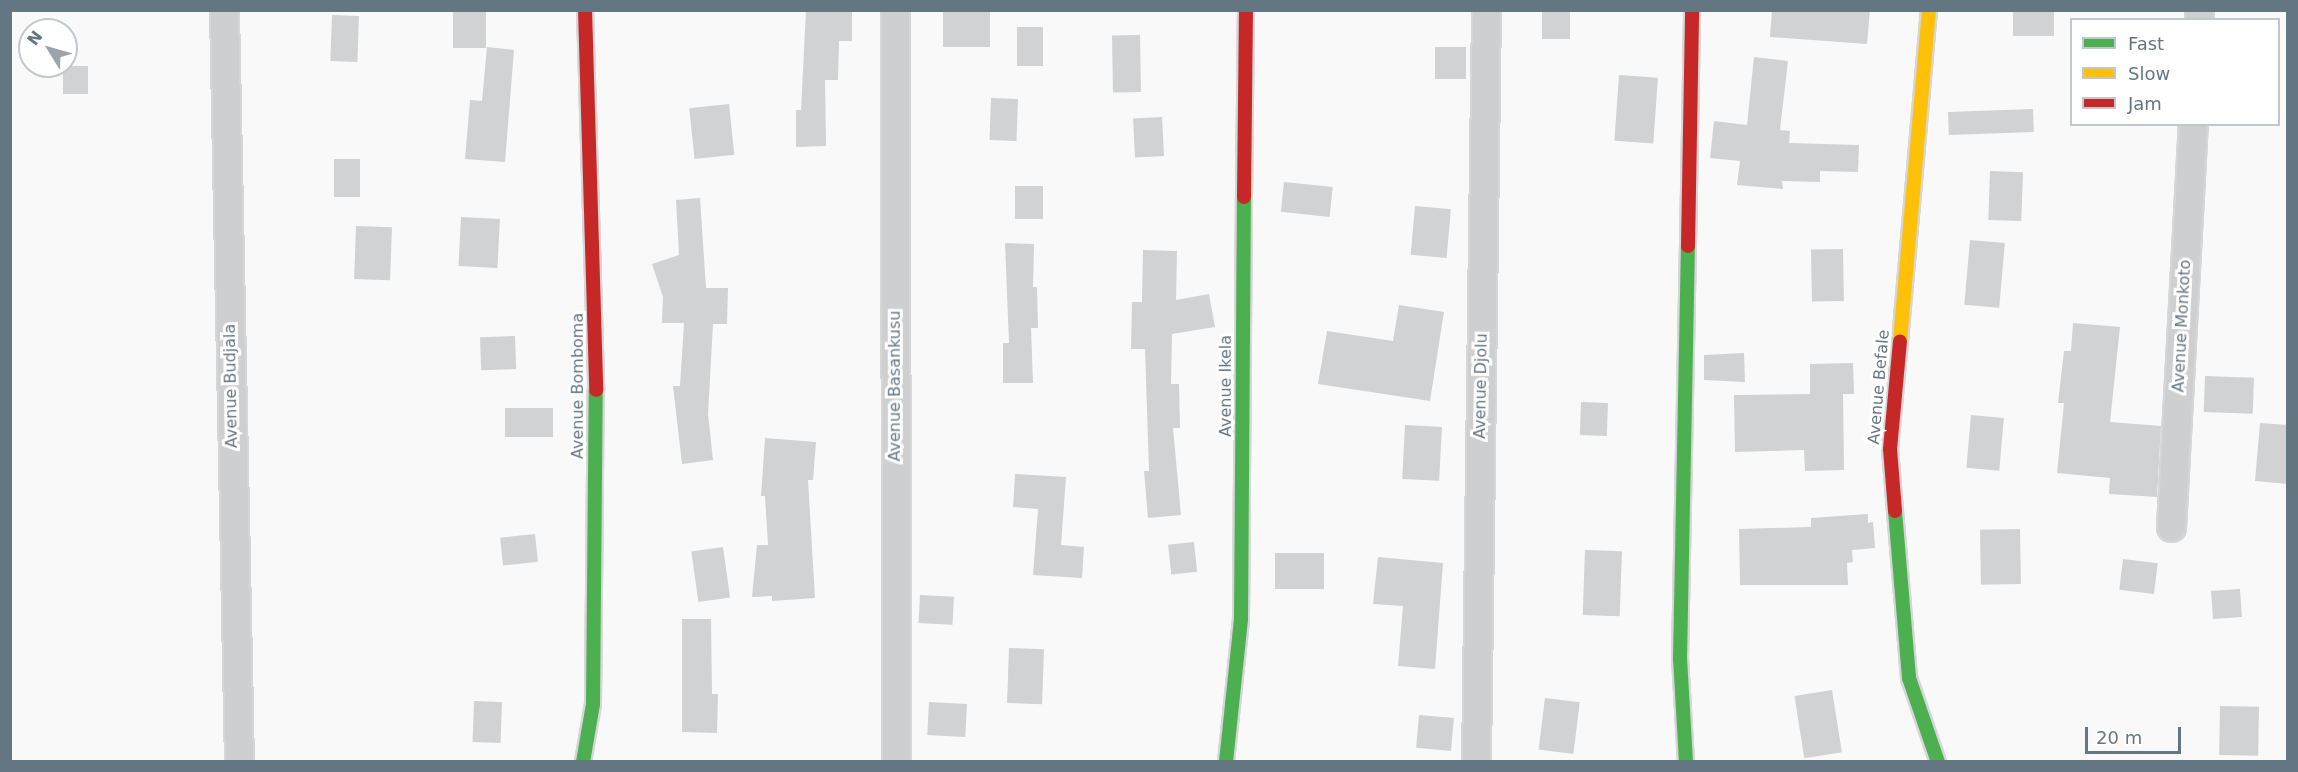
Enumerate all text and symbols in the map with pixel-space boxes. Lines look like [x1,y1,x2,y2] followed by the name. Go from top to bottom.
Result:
[18,18,78,78] north arrow
[2070,18,2280,126] legend
[23,27,46,49] text: N
[2128,33,2164,54] text: Fast
[2128,63,2170,84] text: Slow
[2128,93,2162,114] text: Jam
[2169,259,2195,393] street label: Avenue Monkoto
[885,311,905,461] street label: Avenue Basankusu
[568,313,588,459] street label: Avenue Bomboma
[220,324,242,448] street label: Avenue Budjala
[1864,329,1894,445] street label: Avenue Befale
[1470,333,1492,439] street label: Avenue Djolu
[1216,335,1236,437] street label: Avenue Ikela
[2088,715,2184,753] scale bar
[2096,727,2142,748] text: 20 m

